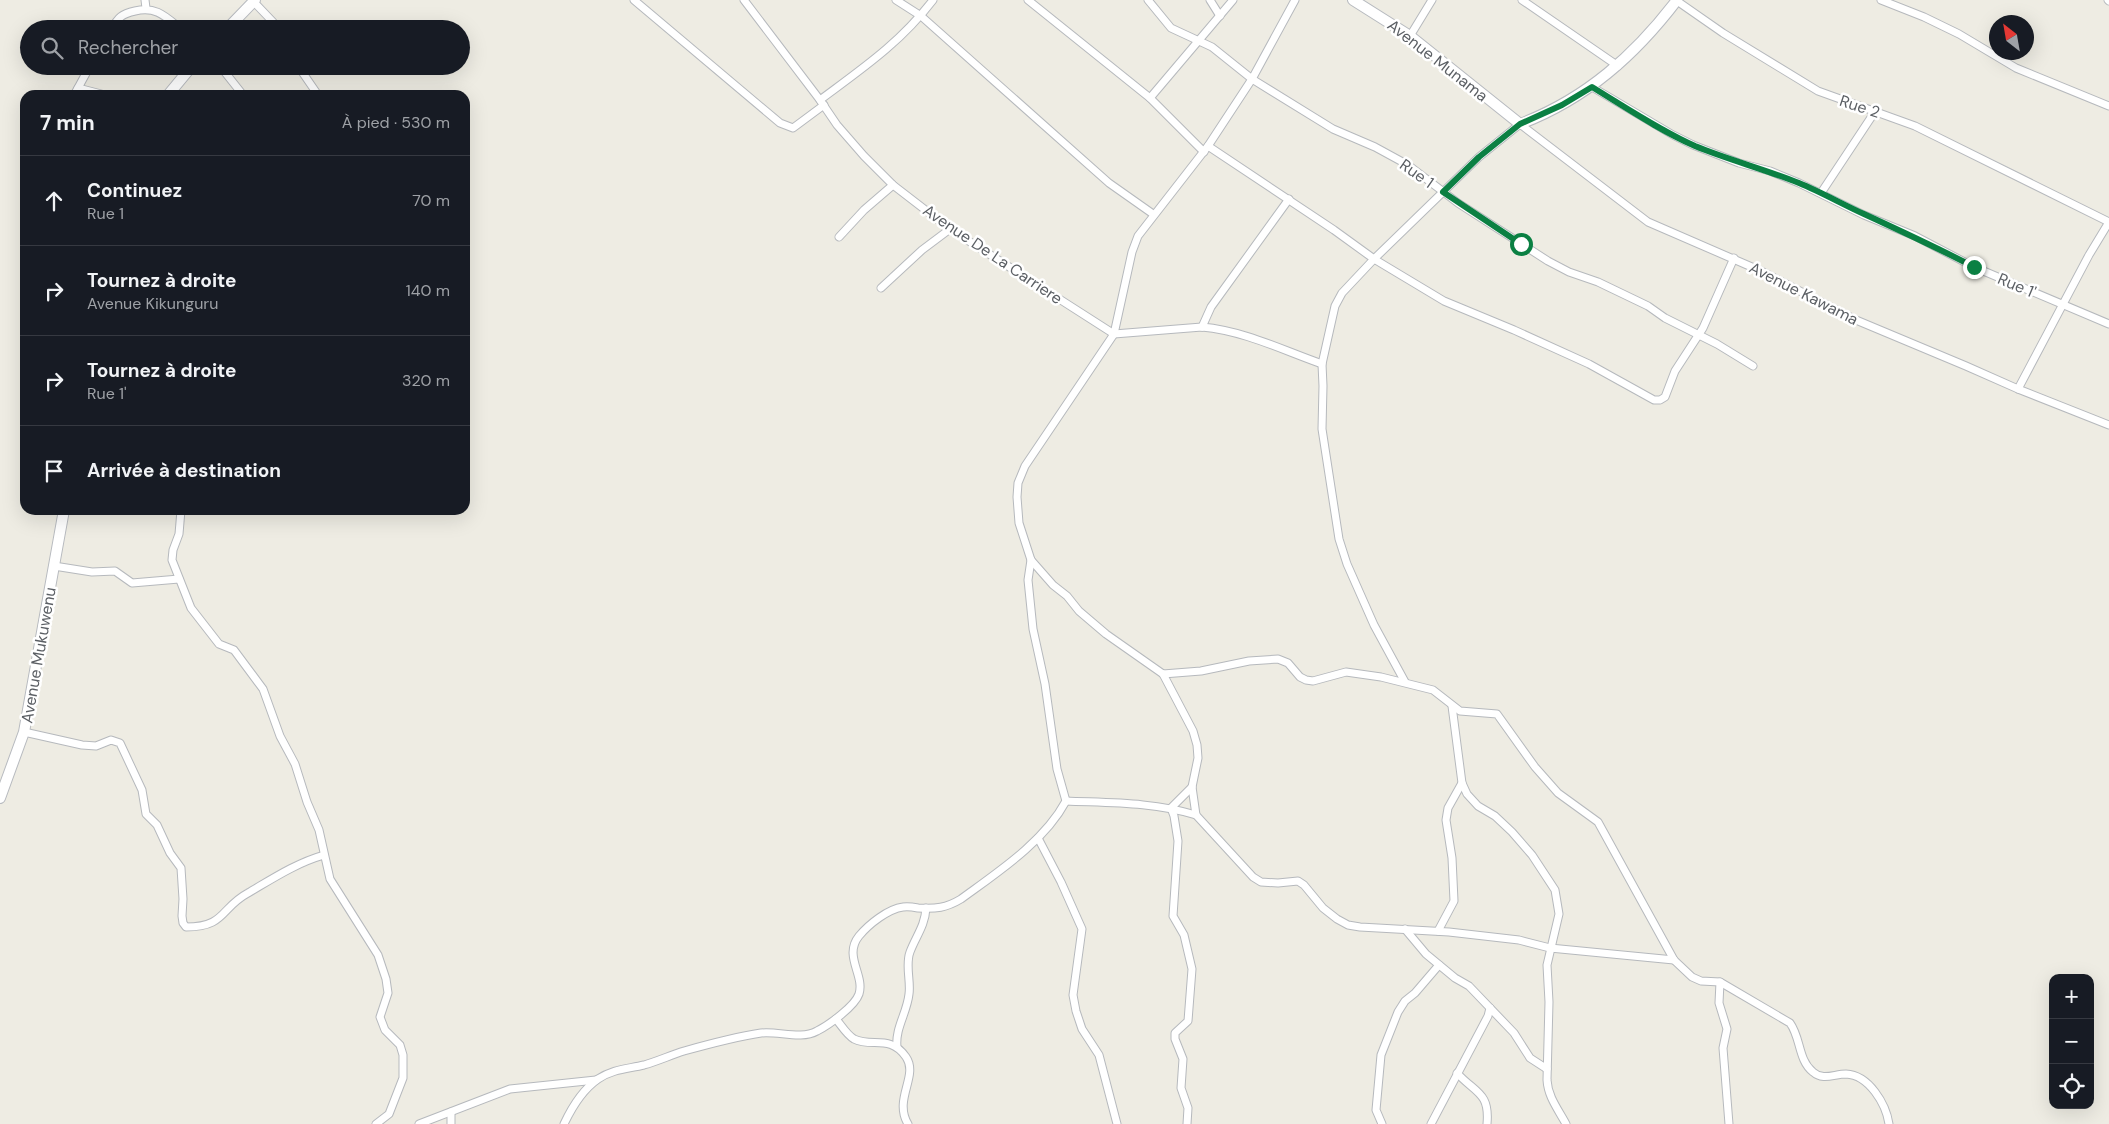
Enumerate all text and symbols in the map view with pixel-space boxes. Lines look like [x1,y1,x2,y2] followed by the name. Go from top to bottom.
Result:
[1383,15,1492,106] street label: Avenue Munama
[1989,15,2034,60] north arrow
[20,20,470,75] search box
[38,34,66,62] icon: search
[78,35,178,60] text: Rechercher
[1837,90,1883,123] street label: Rue 2
[40,109,95,137] text: 7 min
[342,112,450,133] text: À pied · 530 m
[1396,154,1438,193] street label: Rue 1
[87,178,182,203] text: Continuez
[40,187,68,215] icon: ahead
[412,190,450,211] text: 70 m
[919,200,1067,309] street label: Avenue De La Carriere
[87,203,124,224] text: Rue 1
[1510,233,1533,256] route start
[1963,256,1986,279] route end
[1746,257,1862,330] street label: Avenue Kawama
[87,268,237,293] text: Tournez à droite
[1994,268,2039,303] street label: Rue 1'
[40,277,68,305] icon: right
[406,280,450,301] text: 140 m
[87,293,218,314] text: Avenue Kikunguru
[87,358,237,383] text: Tournez à droite
[40,367,68,395] icon: right
[402,370,450,391] text: 320 m
[87,383,127,404] text: Rue 1'
[40,457,68,485] icon: arrive
[87,458,281,483] text: Arrivée à destination
[16,585,61,725] street label: Avenue Mukuwenu
[2049,974,2094,1109] map controls
[2049,974,2094,1019] button: +
[2049,1019,2094,1064] button: −
[2049,1064,2094,1109] button: locate

